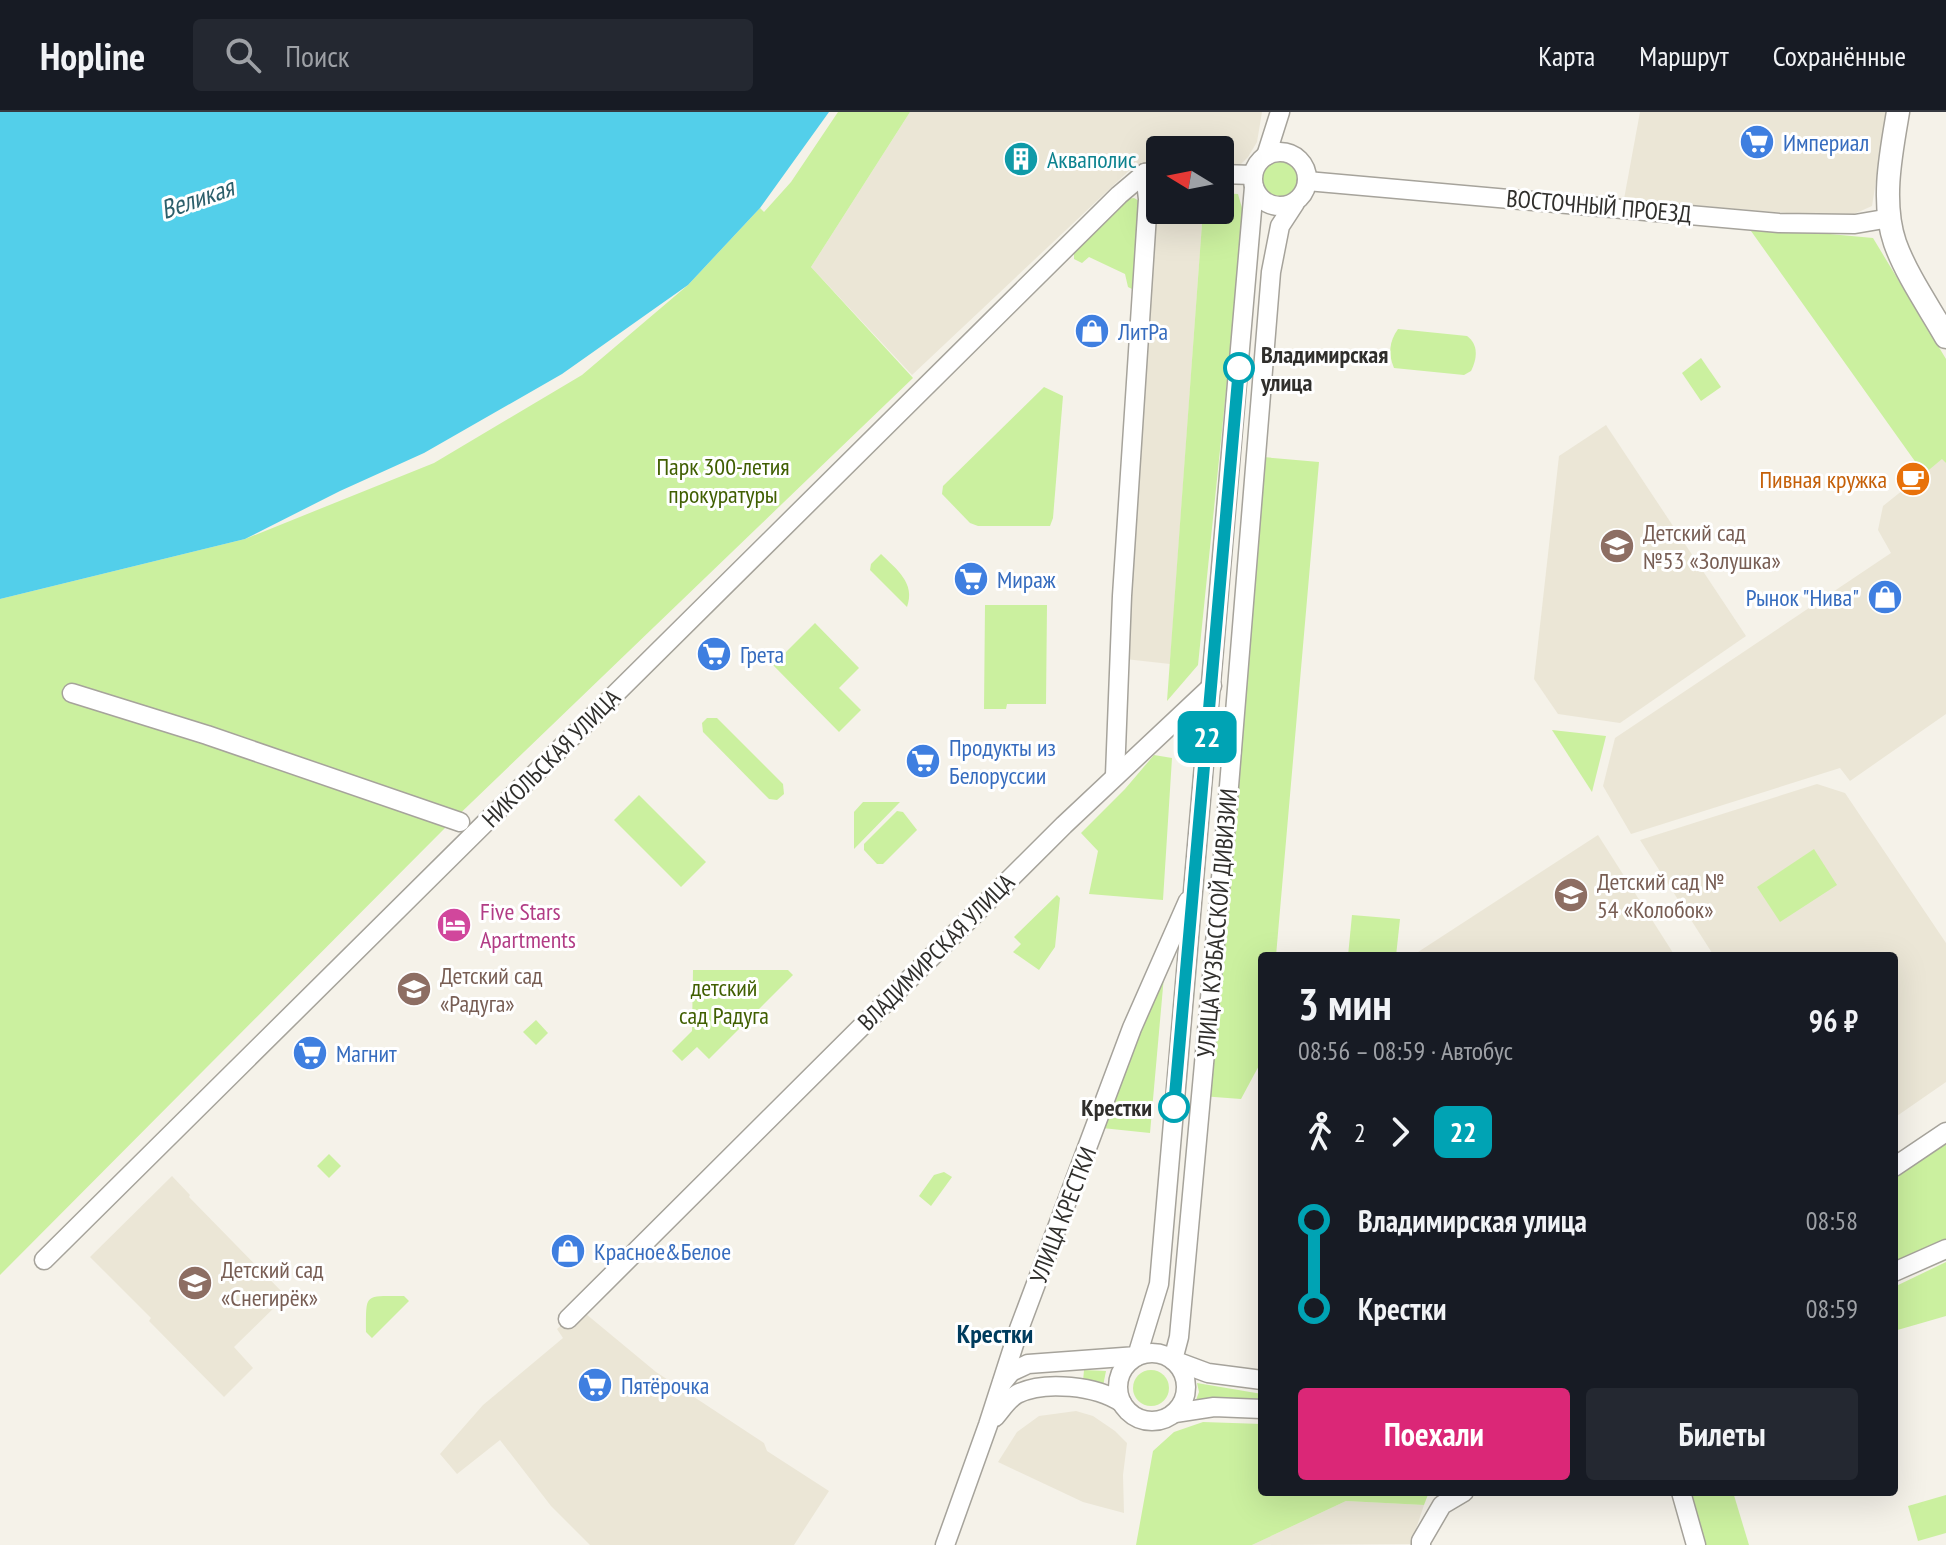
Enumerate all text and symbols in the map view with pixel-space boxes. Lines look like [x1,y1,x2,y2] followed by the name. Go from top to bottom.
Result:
[193,19,753,91] search box
[40,31,145,80] text: Hopline
[221,33,265,77] icon: search
[285,36,349,75] text: Поиск
[1538,37,1595,74] text: Карта
[1639,37,1729,74] text: Маршрут
[1773,37,1906,74] text: Сохранённые
[1738,123,1776,161] supermarket icon: Империал
[1783,127,1869,158] place label: Империал
[1146,136,1234,224] north arrow
[1146,136,1234,224] map controls
[1002,140,1040,178] building icon: Акваполис
[1047,144,1137,175] place label: Акваполис
[156,170,240,226] water label: Великая
[1505,182,1693,230] street label: ВОСТОЧНЫЙ ПРОЕЗД
[1073,312,1111,350] shop icon: ЛитРа
[1117,316,1168,347] place label: ЛитРа
[1260,339,1388,398] place label: Владимирская улица
[1224,353,1254,383] marker: Владимирская улица
[657,451,789,510] park label: Парк 300-летия прокуратуры
[1894,460,1932,498] cafe icon: Пивная кружка
[1759,464,1887,495] place label: Пивная кружка
[1643,517,1781,576] place label: Детский сад №53 «Золушка»
[1598,527,1636,565] school or university icon: Детский сад №53 «Золушка»
[952,560,990,598] supermarket icon: Мираж
[997,564,1056,595] place label: Мираж
[1866,578,1904,616] shop icon: Рынок "Нива"
[1746,582,1859,613] place label: Рынок "Нива"
[695,635,733,673] supermarket icon: Грета
[740,639,784,670] place label: Грета
[475,682,627,834] street label: НИКОЛЬСКАЯ УЛИЦА
[1171,711,1243,763] line badge: 22
[1194,718,1220,755] text: 22
[949,732,1056,791] place label: Продукты из Белоруссии
[904,742,942,780] supermarket icon: Продукты из Белоруссии
[1190,787,1244,1059] street label: УЛИЦА КУЗБАССКОЙ ДИВИЗИИ
[1597,866,1724,925] place label: Детский сад № 54 «Колобок»
[851,867,1021,1037] street label: ВЛАДИМИРСКАЯ УЛИЦА
[1552,876,1590,914] school or university icon: Детский сад № 54 «Колобок»
[480,896,576,955] place label: Five Stars Apartments
[435,906,473,944] hotel icon: Five Stars Apartments
[440,960,543,1019] place label: Детский сад «Радуга»
[395,970,433,1008] school or university icon: Детский сад «Радуга»
[679,972,769,1031] park label: детский сад Радуга
[1298,975,1392,1032] text: 3 мин
[1809,1001,1858,1040] text: 96 ₽
[291,1034,329,1072] supermarket icon: Магнит
[1298,1034,1513,1067] text: 08:56 – 08:59 · Автобус
[336,1038,397,1069] place label: Магнит
[1081,1092,1152,1123] place label: Крестки
[1159,1092,1189,1122] marker: Крестки
[1298,1110,1342,1154] icon: walk
[1378,1110,1422,1154] icon: forward
[1450,1113,1476,1150] text: 22
[1354,1116,1366,1149] text: 2
[1023,1142,1103,1288] street label: УЛИЦА КРЕСТКИ
[1358,1201,1587,1240] text: Владимирская улица
[1806,1204,1858,1237] text: 08:58
[549,1232,587,1270] shop icon: Красное&Белое
[594,1236,731,1267] place label: Красное&Белое
[221,1254,324,1313] place label: Детский сад «Снегирёк»
[176,1264,214,1302] school or university icon: Детский сад «Снегирёк»
[1358,1289,1446,1328] text: Крестки
[1806,1292,1858,1325] text: 08:59
[957,1317,1033,1350] district label: Крестки
[576,1366,614,1404] supermarket icon: Пятёрочка
[621,1370,709,1401] place label: Пятёрочка
[1298,1388,1570,1480] button: Поехали
[1586,1388,1858,1480] button: Билеты

